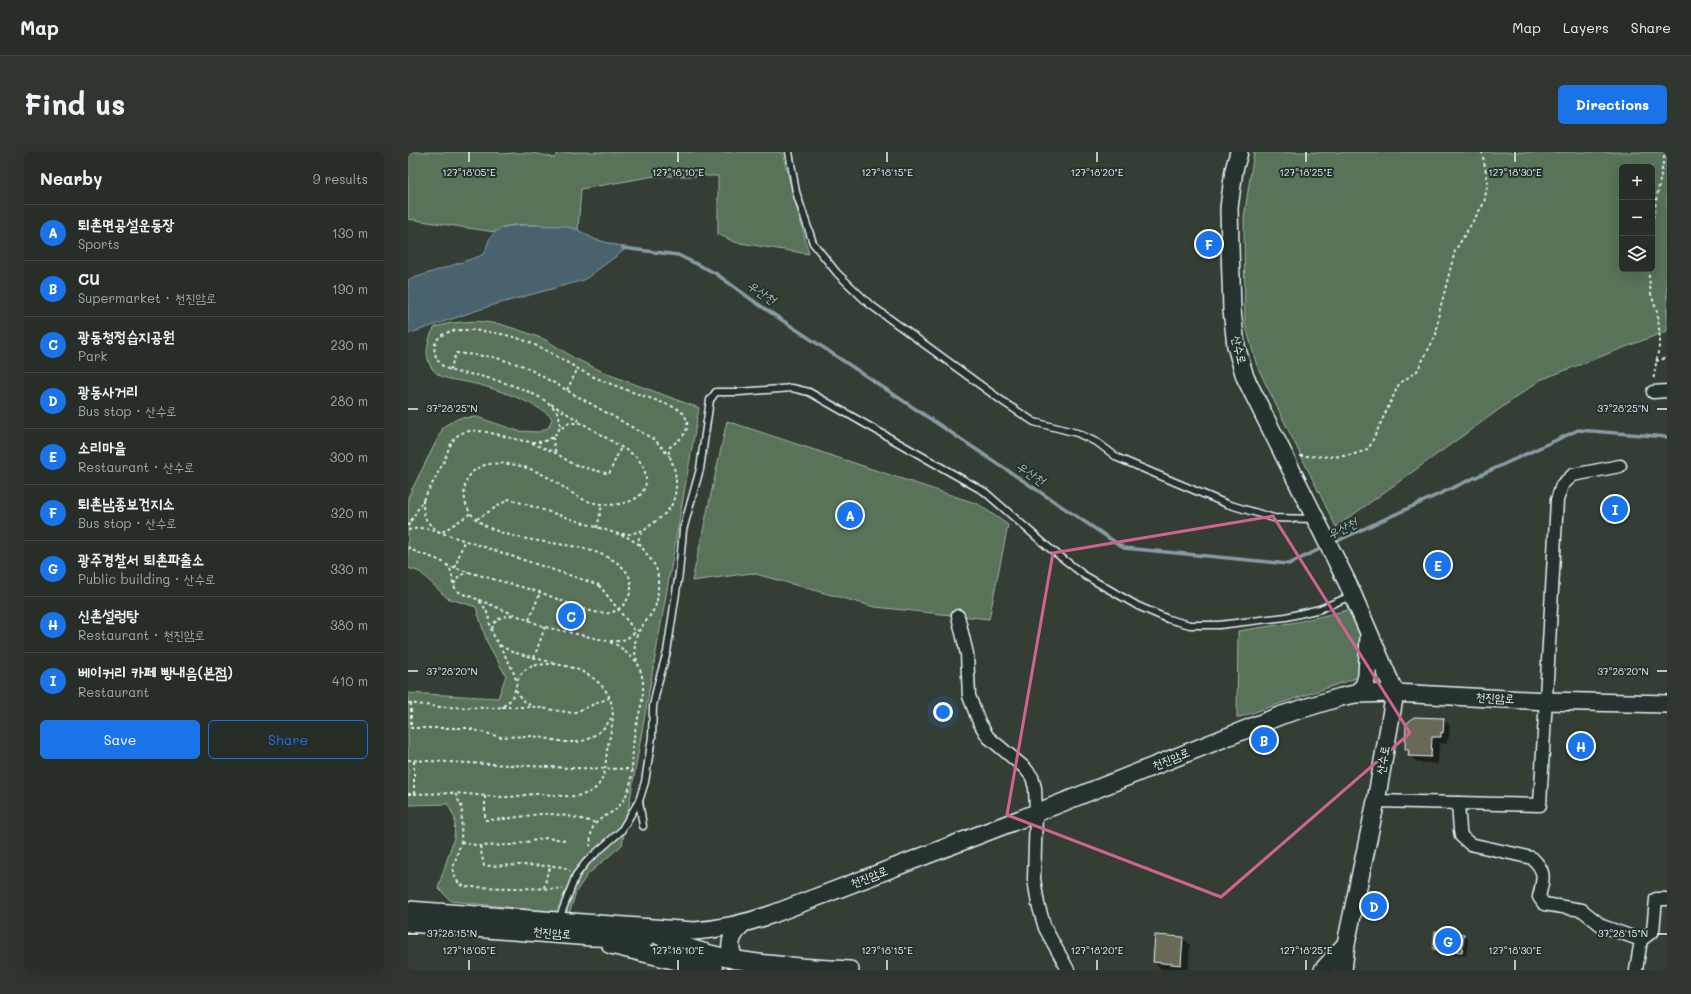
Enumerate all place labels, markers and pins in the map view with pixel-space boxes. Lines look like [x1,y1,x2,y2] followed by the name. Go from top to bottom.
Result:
[1196,229,1222,259] pin: F
[1602,494,1628,524] pin: I
[837,500,863,530] pin: A
[1425,550,1451,580] pin: E
[558,601,584,631] pin: C
[1251,725,1277,755] pin: B
[1568,731,1594,761] pin: H
[1361,891,1387,921] pin: D
[1435,926,1461,956] pin: G

